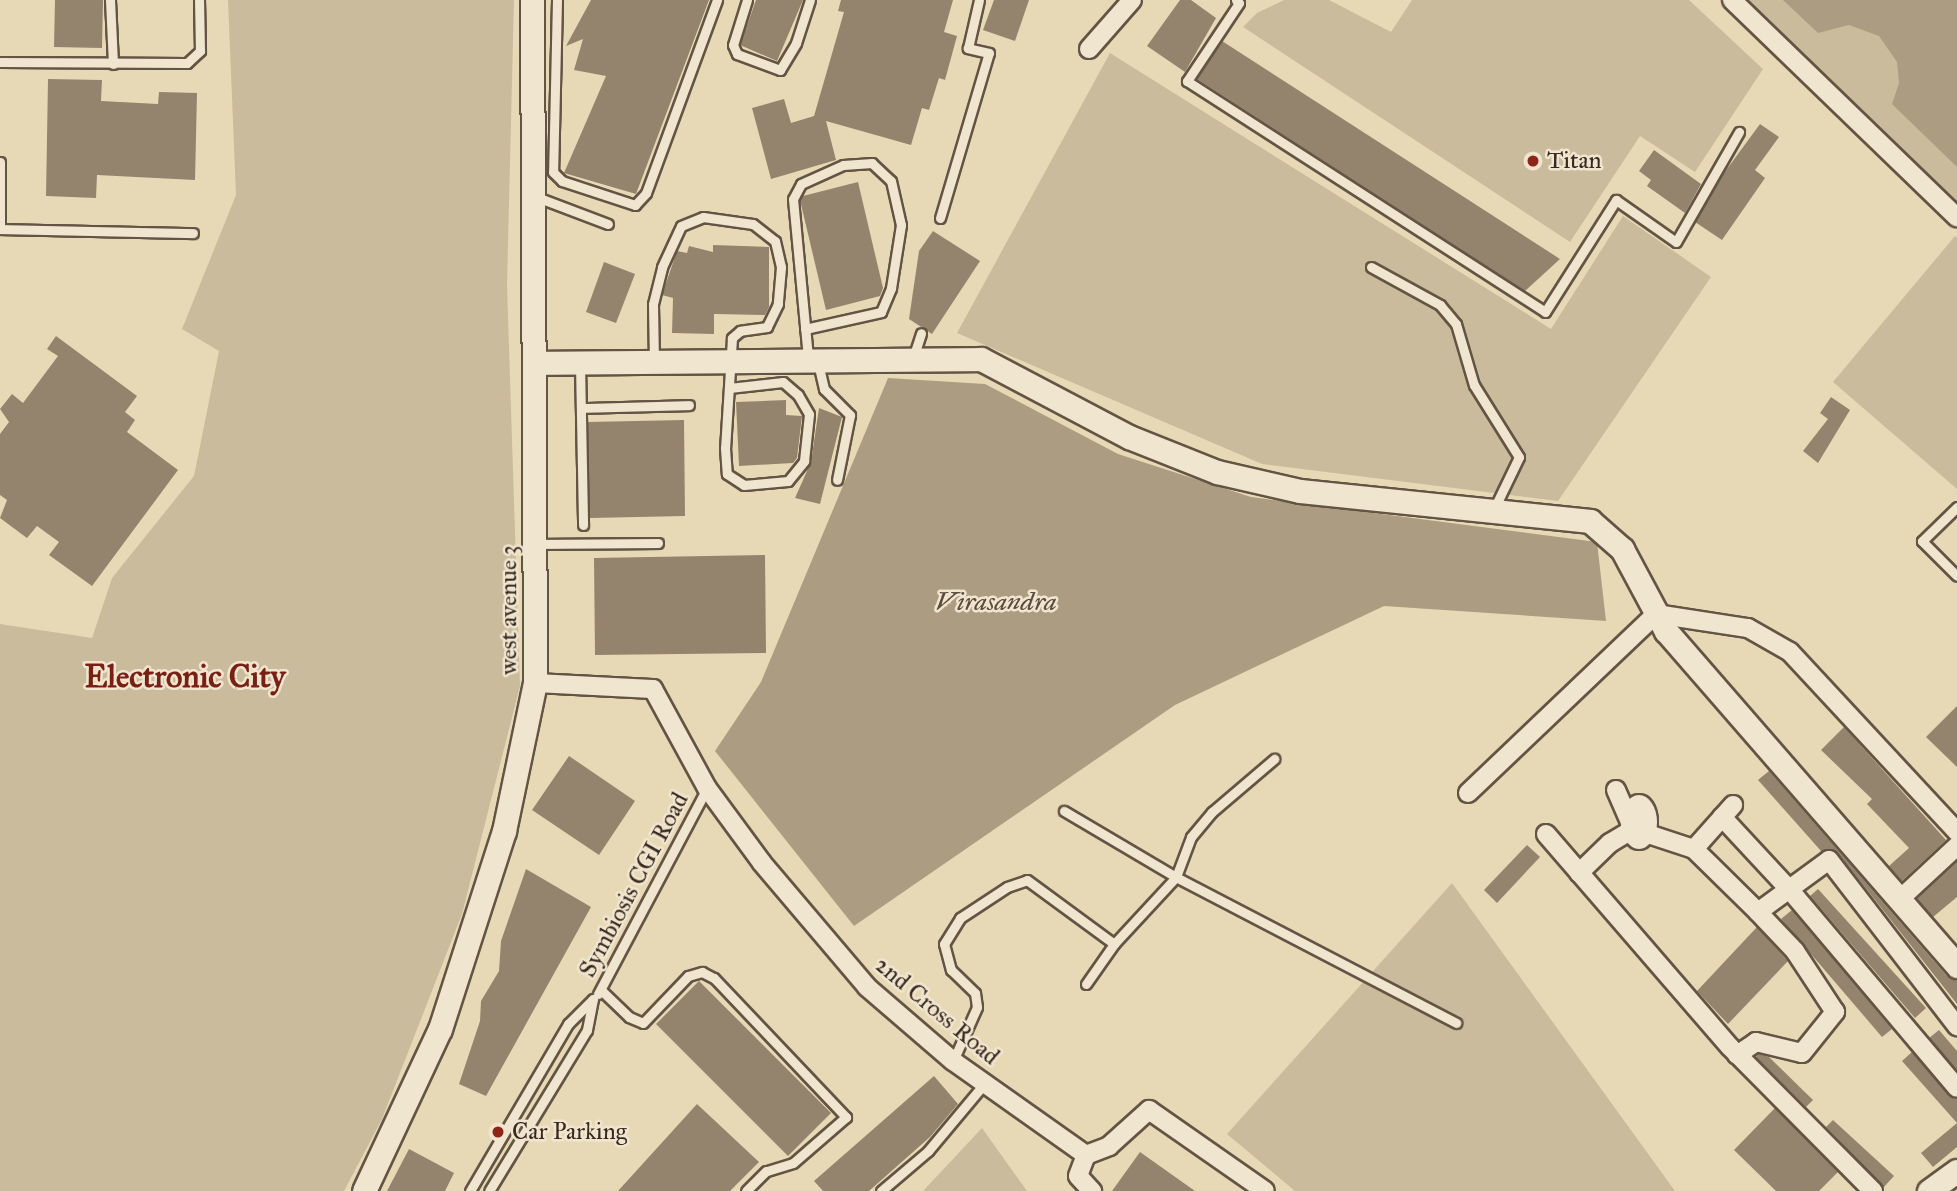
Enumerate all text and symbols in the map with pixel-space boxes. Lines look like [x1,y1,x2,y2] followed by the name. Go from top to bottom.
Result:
[1547,147,1602,175] place label: Titan
[1525,153,1541,169] marker: Titan
[495,545,523,675] street label: west avenue 3
[935,586,1057,618] water label: Virasandra
[85,658,285,696] district label: Electronic City
[573,788,695,982] street label: Symbiosis CGI Road
[869,951,1005,1071] street label: 2nd Cross Road
[512,1118,627,1146] place label: Car Parking
[490,1124,506,1140] marker: Car Parking

